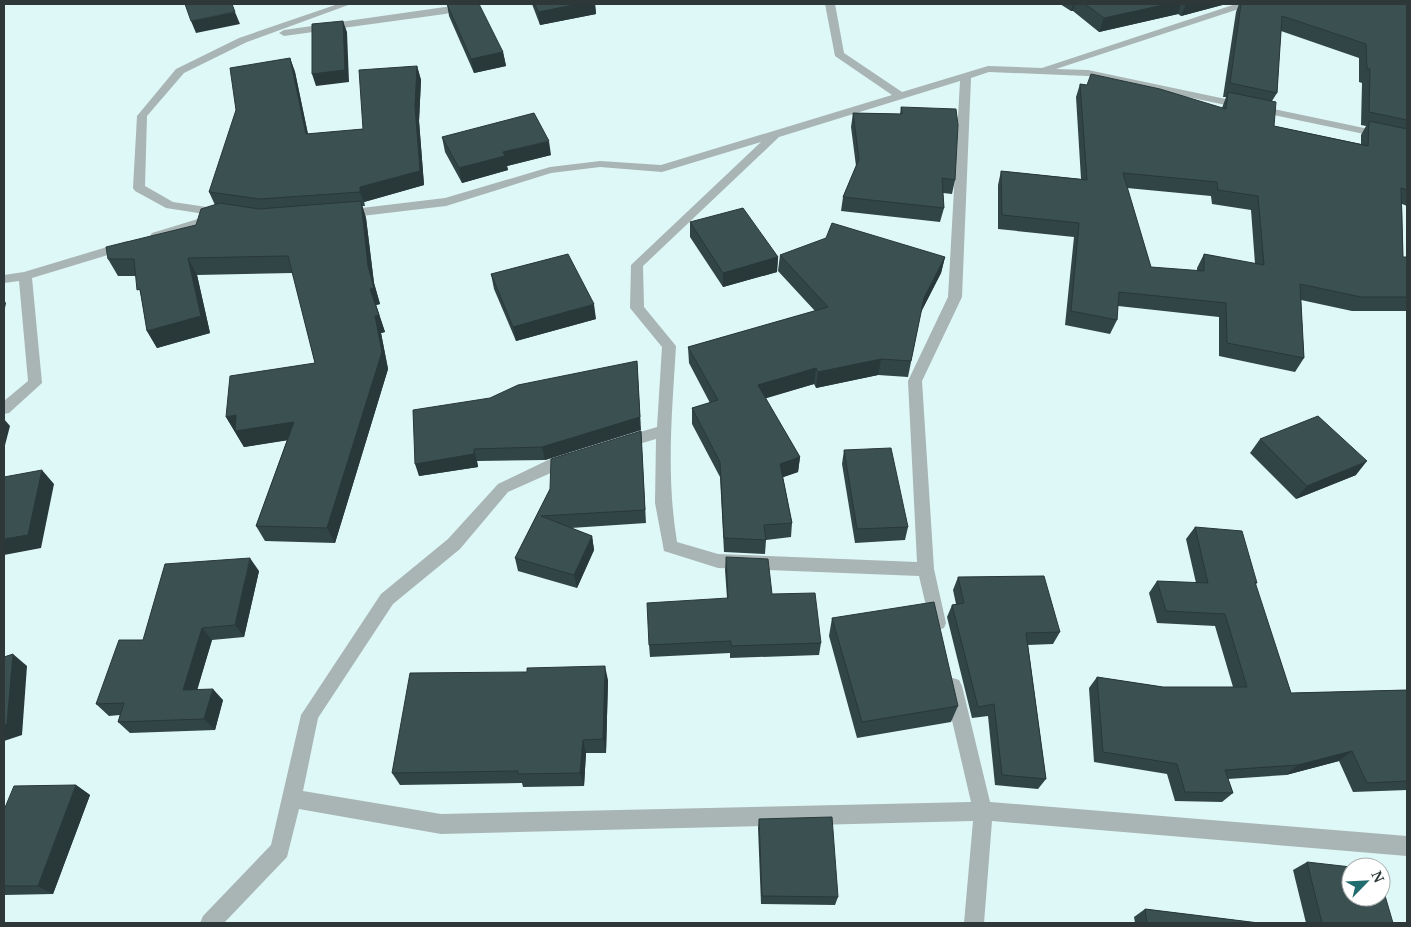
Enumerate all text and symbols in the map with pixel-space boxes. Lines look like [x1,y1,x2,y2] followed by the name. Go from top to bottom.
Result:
[1341,857,1391,907] north arrow
[1367,868,1389,885] text: N

